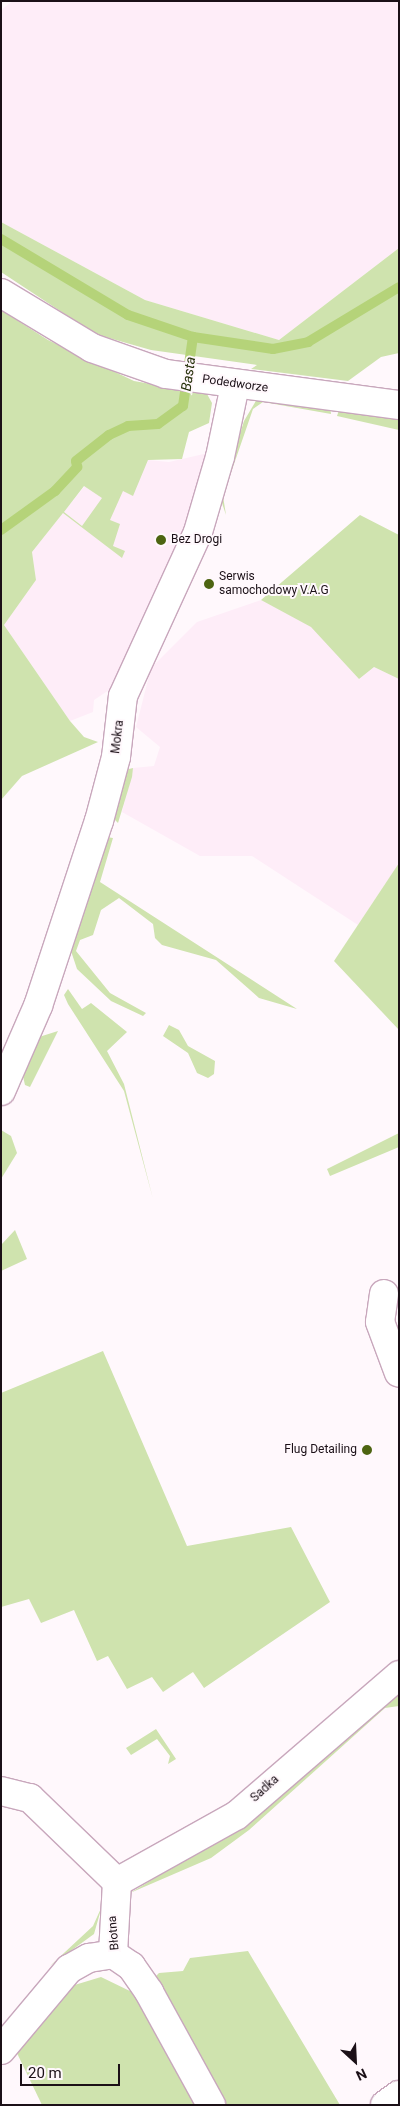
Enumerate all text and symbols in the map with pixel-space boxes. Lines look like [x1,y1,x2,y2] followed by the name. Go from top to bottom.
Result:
[177,356,199,392] water label: Basta
[201,372,269,396] street label: Podedworze
[171,533,222,547] place label: Bez Drogi
[155,534,167,546] marker: Bez Drogi
[219,570,329,598] place label: Serwis samochodowy V.A.G
[203,578,215,590] marker: Serwis samochodowy V.A.G
[109,719,127,755] street label: Mokra
[284,1443,357,1457] place label: Flug Detailing
[361,1444,373,1456] marker: Flug Detailing
[248,1773,282,1805] street label: Sadka
[105,1915,123,1951] street label: Błotna
[330,2036,380,2086] north arrow
[22,2054,122,2086] scale bar
[28,2064,62,2082] text: 20 m
[353,2065,369,2084] text: N

